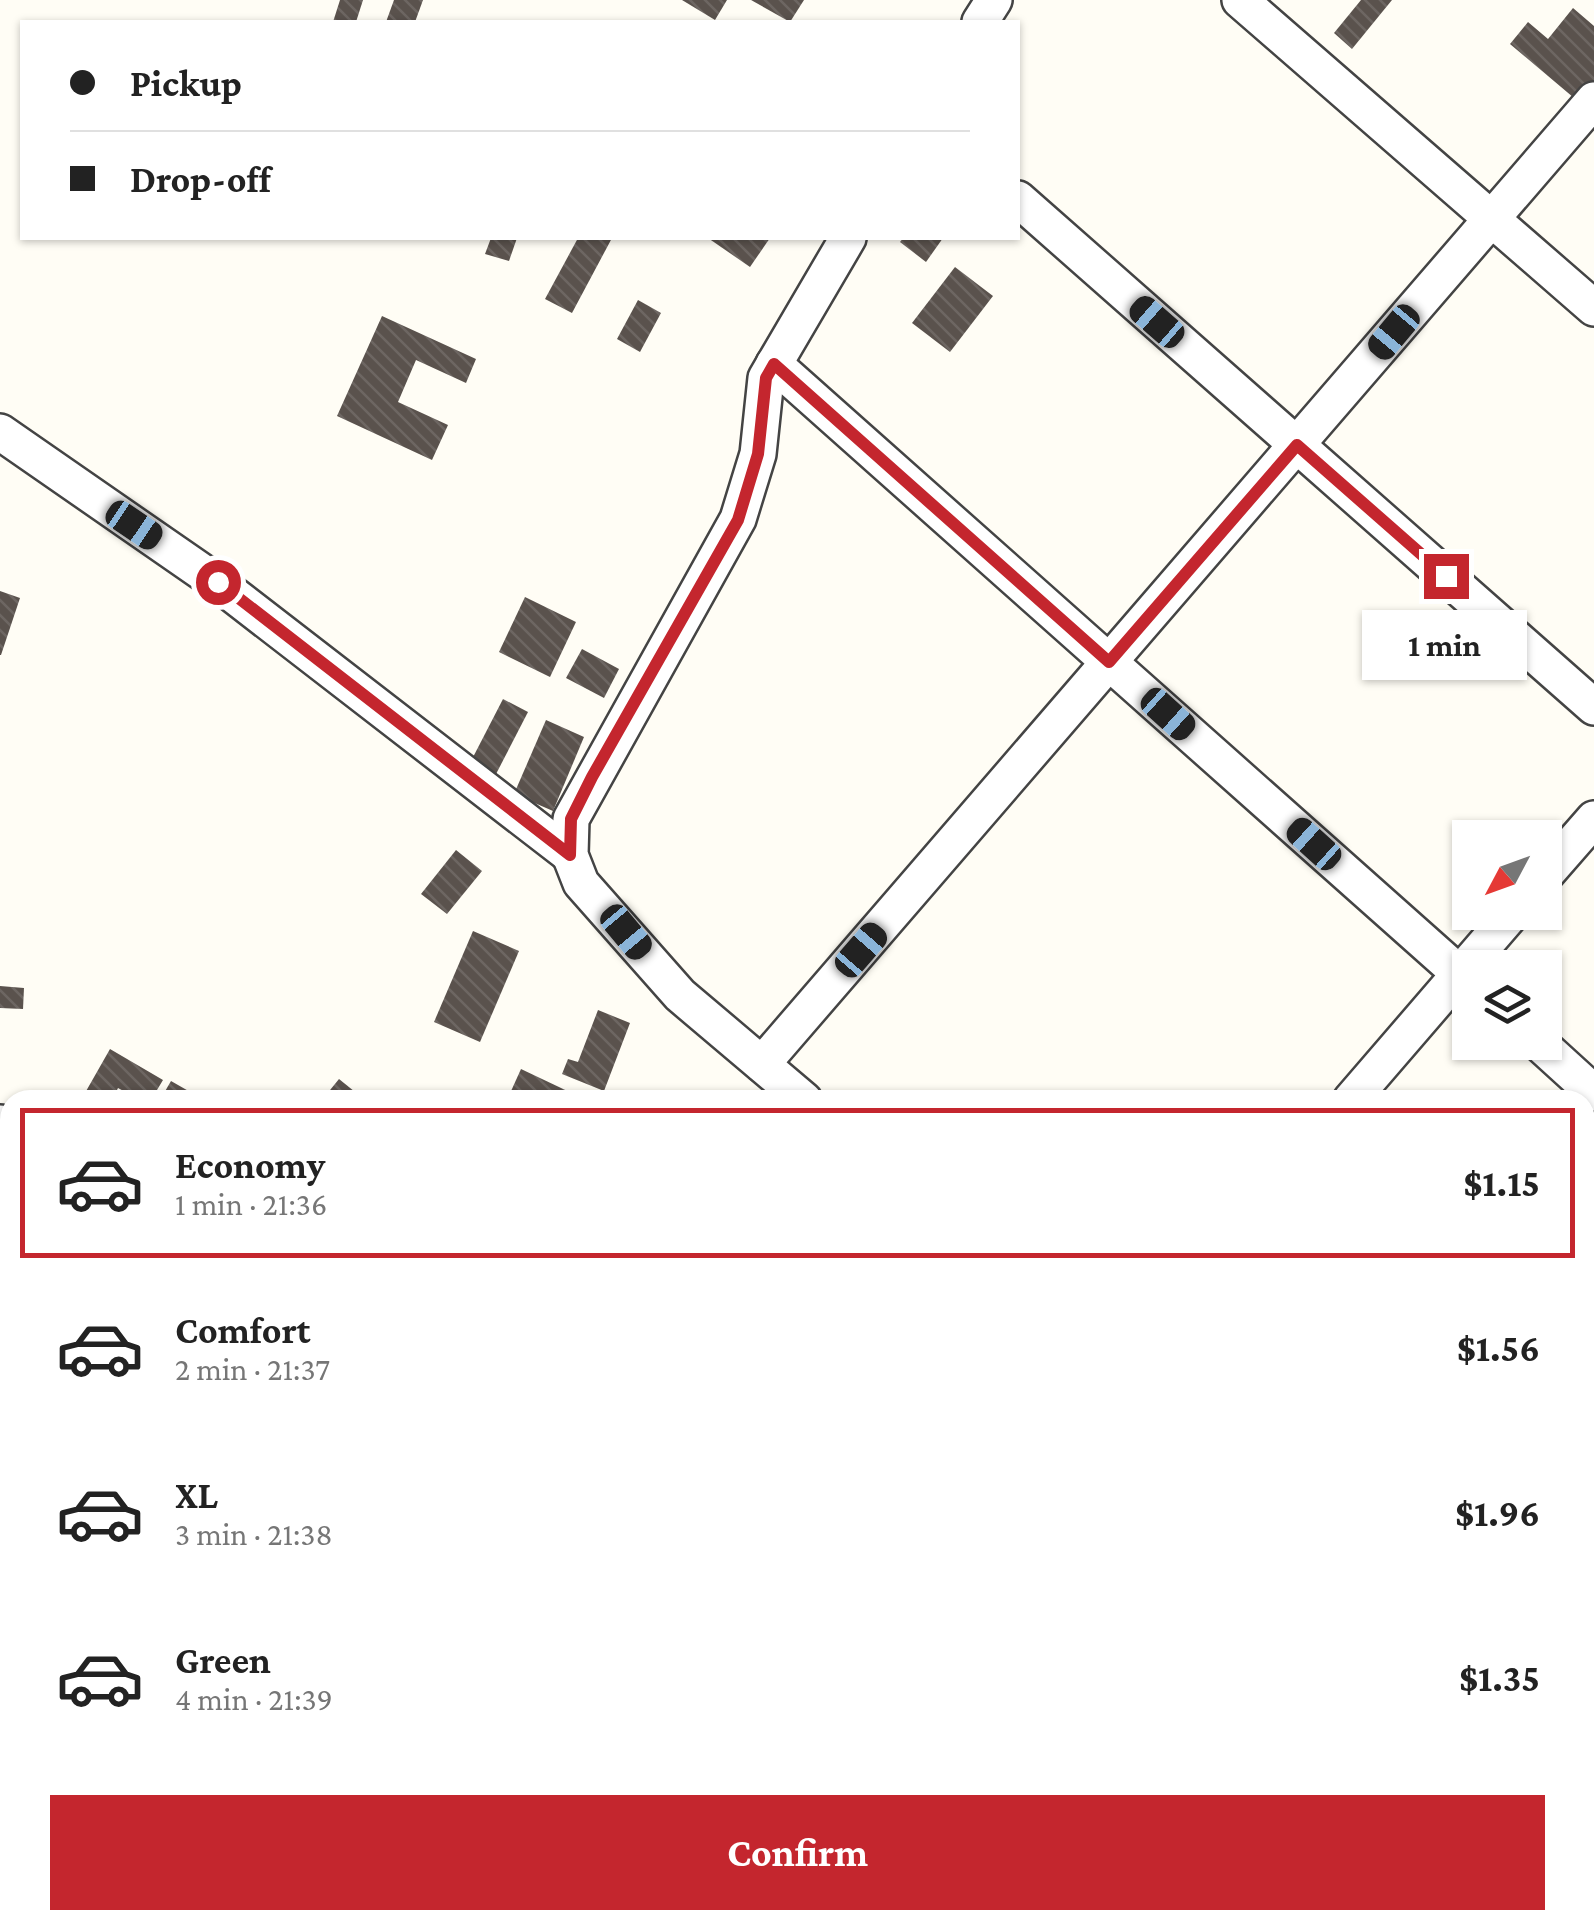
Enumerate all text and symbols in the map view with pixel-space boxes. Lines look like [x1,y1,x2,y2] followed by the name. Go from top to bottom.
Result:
[130,62,242,104] text: Pickup
[130,158,271,200] text: Drop-off
[1125,291,1189,353] car
[1363,299,1425,365] car
[101,496,167,554] car
[1424,554,1469,599] route end
[196,560,241,605] route start
[1364,611,1528,681] callout: 1 min
[1408,627,1481,663] text: 1 min
[1136,683,1200,745] car
[1282,813,1346,875] car
[1452,820,1562,930] north arrow
[1452,820,1562,1060] map controls
[595,899,657,965] car
[830,918,892,982] car
[1452,950,1562,1060] button: layers
[55,1138,145,1228] icon: car
[175,1144,325,1186] text: Economy
[1463,1162,1540,1204] text: $1.15
[175,1186,327,1222] text: 1 min · 21:36
[55,1303,145,1393] icon: car
[175,1309,311,1351] text: Comfort
[1457,1327,1540,1369] text: $1.56
[175,1351,330,1387] text: 2 min · 21:37
[55,1468,145,1558] icon: car
[175,1474,218,1516] text: XL
[1455,1492,1540,1534] text: $1.96
[175,1516,333,1552] text: 3 min · 21:38
[55,1633,145,1723] icon: car
[175,1639,271,1681] text: Green
[1459,1657,1540,1699] text: $1.35
[175,1681,333,1717] text: 4 min · 21:39
[50,1795,1545,1910] button: Confirm

